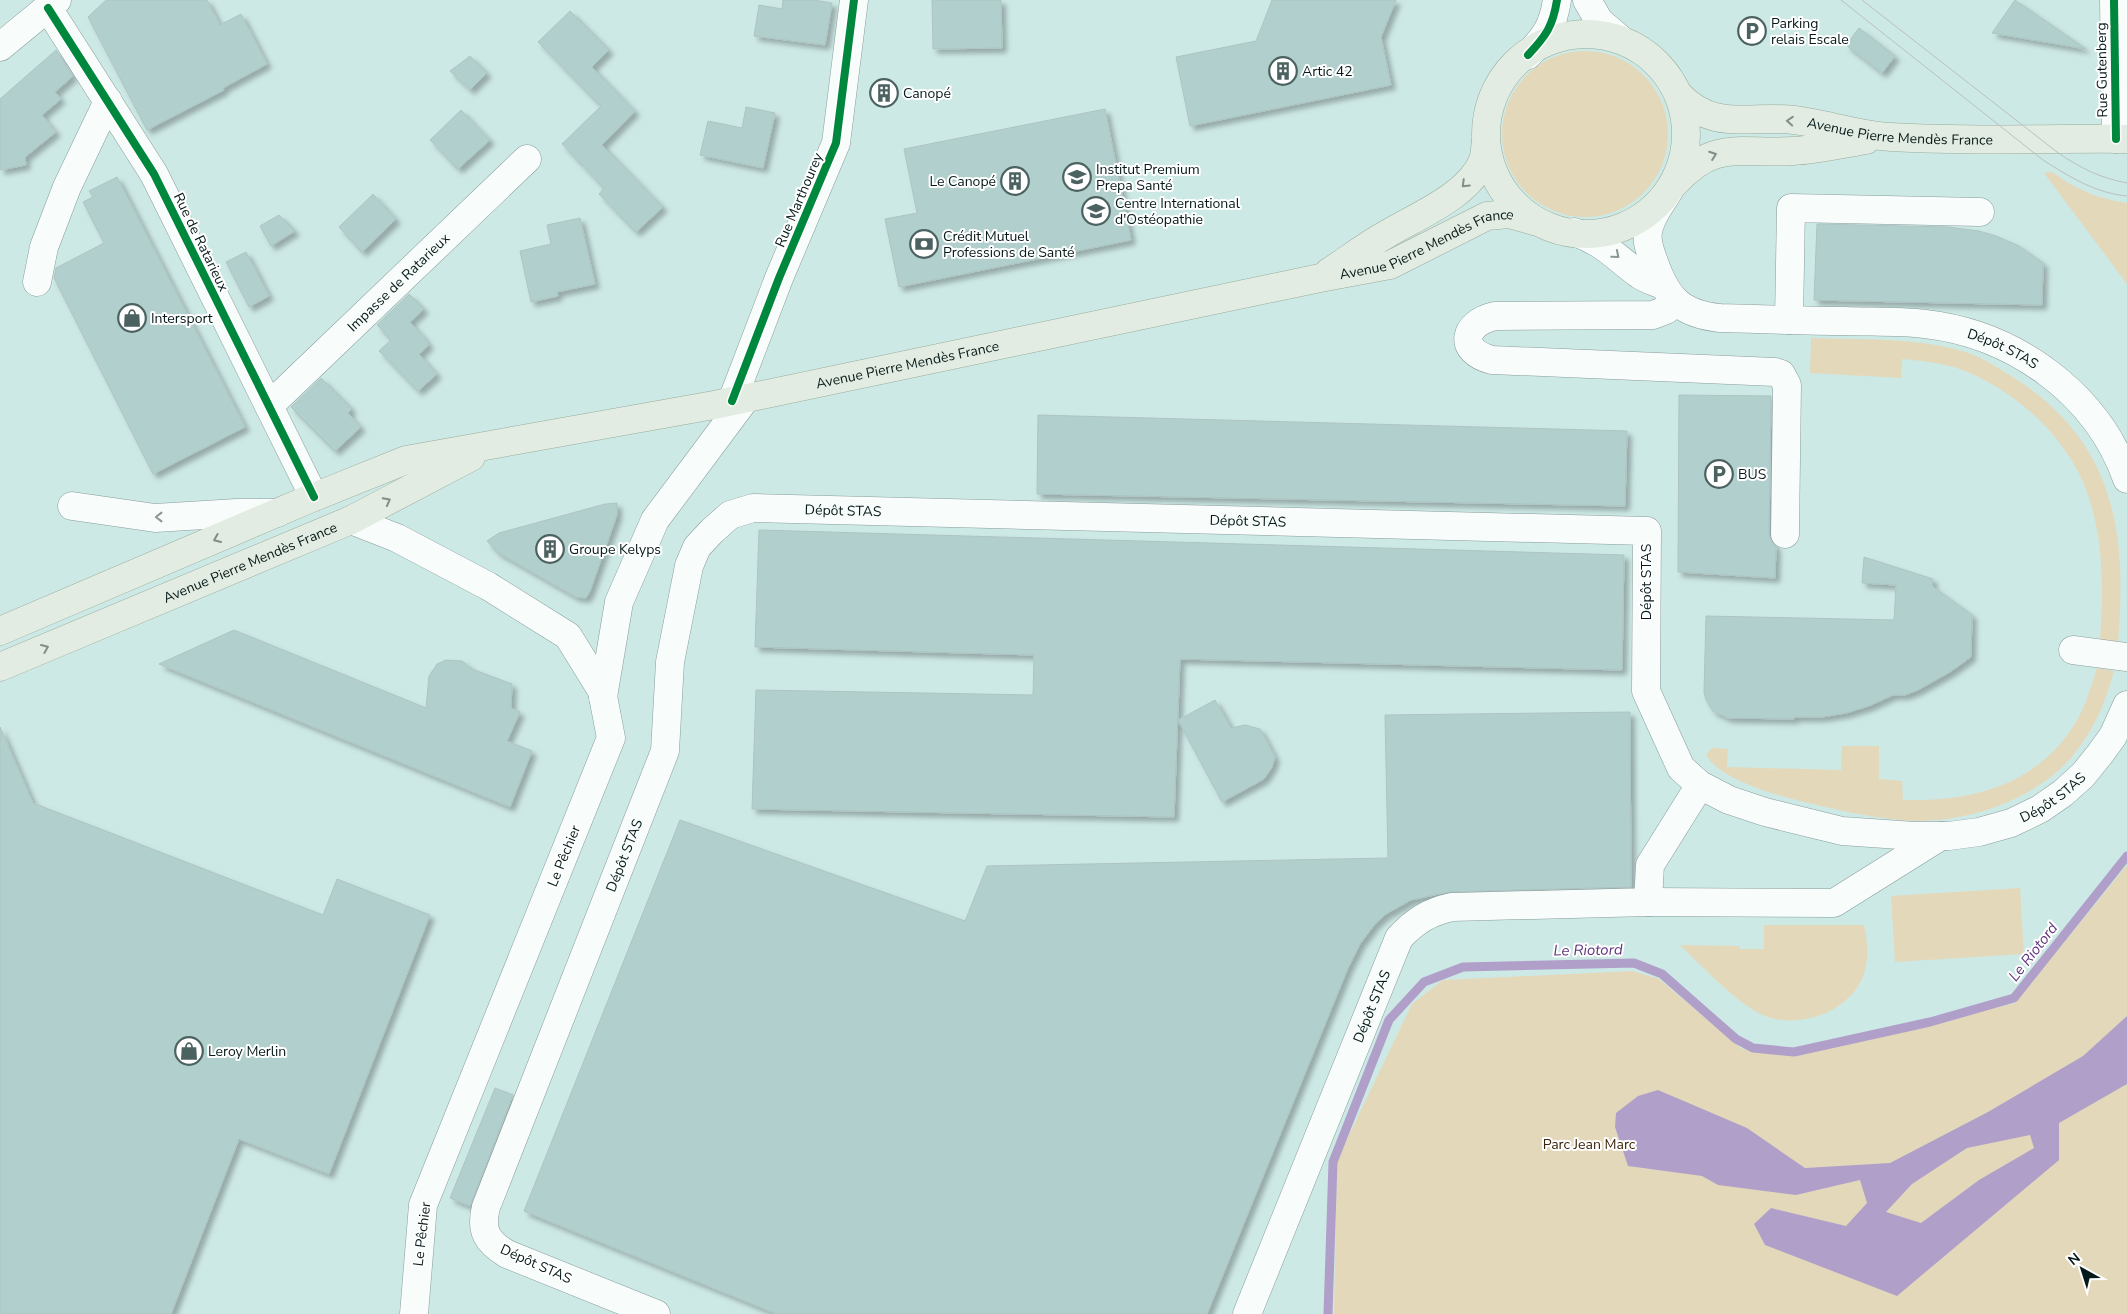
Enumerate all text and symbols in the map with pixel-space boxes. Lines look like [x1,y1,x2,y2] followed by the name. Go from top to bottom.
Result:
[1771,14,1849,49] place label: Parking relais Escale
[1737,16,1767,46] parking icon: Parking relais Escale
[2092,22,2112,118] street label: Rue Gutenberg
[1268,56,1298,86] building icon: Artic 42
[1302,62,1353,81] place label: Artic 42
[869,78,899,108] building icon: Canopé
[903,84,951,103] place label: Canopé
[1806,113,1993,149] street label: Avenue Pierre Mendès France
[1786,115,1794,126] one-way arrow
[771,149,828,250] street label: Rue Marthourey
[1708,151,1717,161] one-way arrow
[1096,160,1200,195] place label: Institut Premium Prepa Santé
[1062,162,1092,192] school or university icon: Institut Premium Prepa Santé
[1000,166,1030,196] building icon: Le Canopé
[929,172,996,191] place label: Le Canopé
[1462,178,1471,187] one-way arrow
[169,190,233,295] street label: Rue de Ratarieux
[1115,194,1241,229] place label: Centre International d'Ostéopathie
[1081,196,1111,226] school or university icon: Centre International d'Ostéopathie
[1338,204,1516,284] street label: Avenue Pierre Mendès France
[943,227,1075,262] place label: Crédit Mutuel Professions de Santé
[343,228,454,336] street label: Impasse de Ratarieux
[909,229,939,259] bank icon: Crédit Mutuel Professions de Santé
[1610,249,1619,257] one-way arrow
[117,303,147,333] shop icon: Intersport
[151,309,213,328] place label: Intersport
[1965,324,2043,373] street label: Dépôt STAS
[814,336,1001,393] street label: Avenue Pierre Mendès France
[1704,459,1734,489] parking icon: BUS
[1738,465,1767,484] place label: BUS
[382,497,391,507] one-way arrow
[804,500,882,521] street label: Dépôt STAS
[1209,510,1287,531] street label: Dépôt STAS
[154,512,162,522] one-way arrow
[160,517,340,607] street label: Avenue Pierre Mendès France
[213,532,222,543] one-way arrow
[535,534,565,564] building icon: Groupe Kelyps
[569,540,661,559] place label: Groupe Kelyps
[1637,543,1656,620] street label: Dépôt STAS
[40,644,49,655] one-way arrow
[2017,767,2090,827] street label: Dépôt STAS
[601,816,647,895] street label: Dépôt STAS
[543,822,585,890] street label: Le Pêchier
[2004,918,2062,985] water label: Le Riotord
[1553,939,1623,961] water label: Le Riotord
[1348,967,1395,1045] street label: Dépôt STAS
[174,1036,204,1066] shop icon: Leroy Merlin
[208,1042,286,1061] place label: Leroy Merlin
[1543,1135,1636,1154] park label: Parc Jean Marc
[409,1201,435,1267] street label: Le Pêchier
[497,1240,575,1288] street label: Dépôt STAS
[2057,1244,2107,1294] north arrow
[2064,1249,2084,1270] text: N

